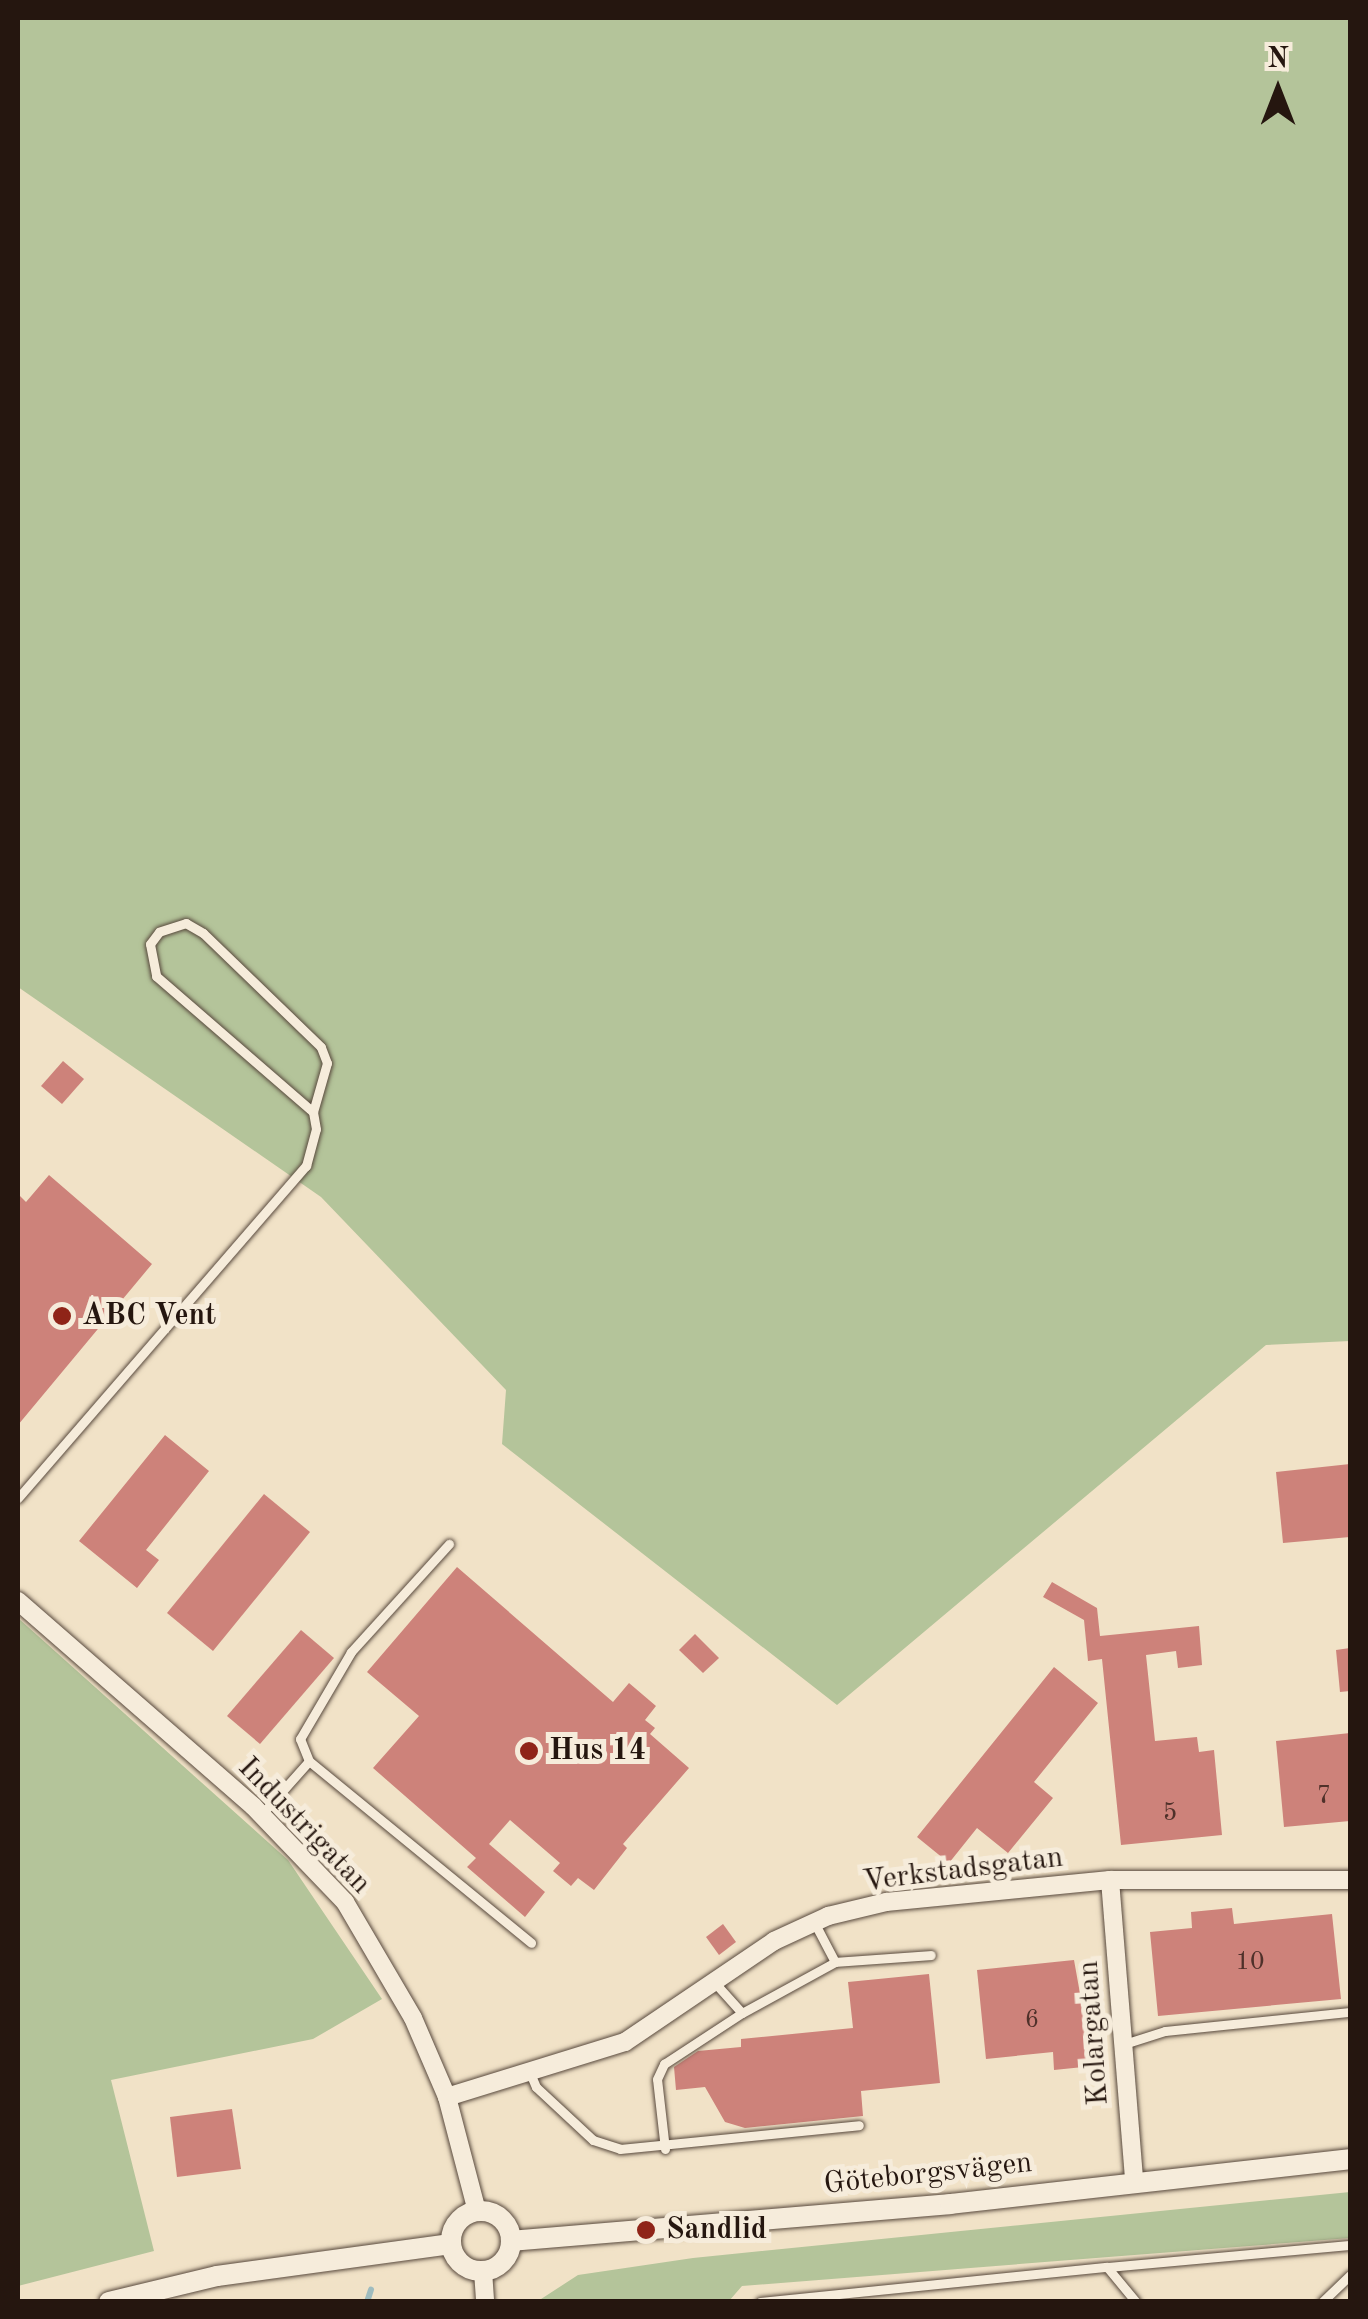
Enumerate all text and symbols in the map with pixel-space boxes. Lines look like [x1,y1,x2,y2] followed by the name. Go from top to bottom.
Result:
[1228,40,1328,140] north arrow
[1267,46,1289,74] text: N
[82,1298,216,1334] place label: ABC Vent
[51,1305,73,1327] marker: ABC Vent
[549,1733,646,1769] place label: Hus 14
[518,1740,540,1762] marker: Hus 14
[230,1750,378,1902] street label: Industrigatan
[1317,1782,1331,1812] house number: 7
[1163,1799,1177,1829] house number: 5
[861,1840,1065,1900] street label: Verkstadsgatan
[1236,1948,1264,1978] house number: 10
[1071,1959,1117,2107] street label: Kolargatan
[1025,2006,1039,2036] house number: 6
[822,2145,1034,2203] street label: Göteborgsvägen
[666,2212,767,2248] place label: Sandlid
[635,2219,657,2241] marker: Sandlid

